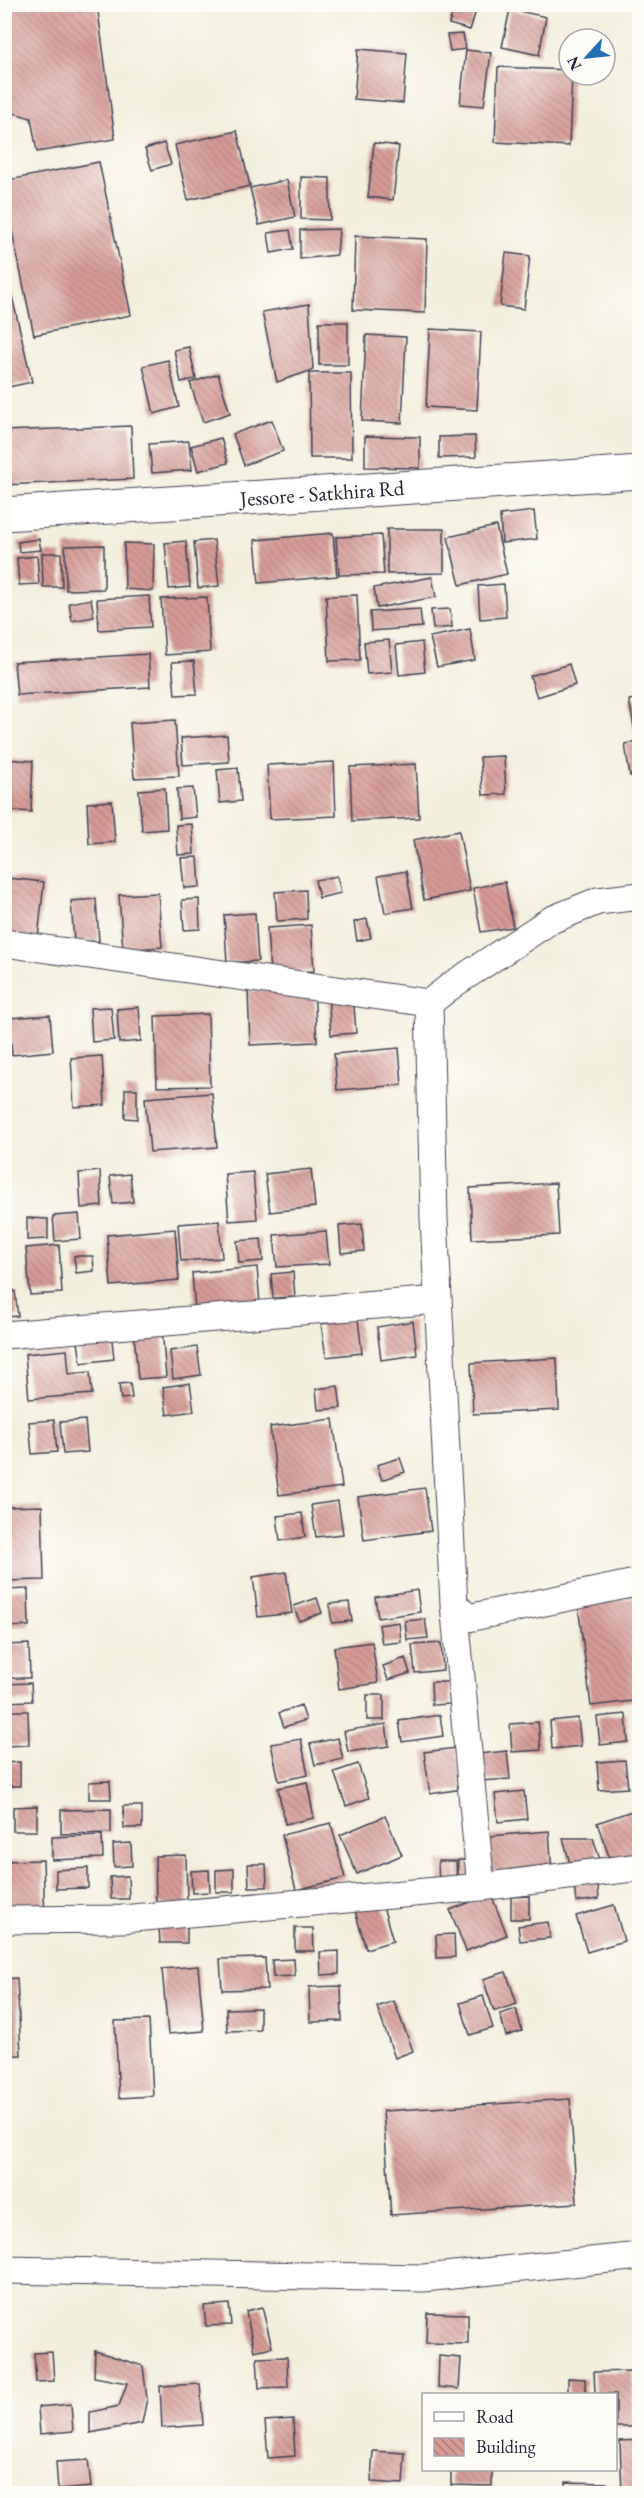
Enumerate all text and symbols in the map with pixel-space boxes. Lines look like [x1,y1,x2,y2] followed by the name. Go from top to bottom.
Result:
[557,27,617,87] north arrow
[562,53,586,74] text: N
[237,474,405,512] street label: Jessore - Satkhira Rd
[422,2393,617,2471] legend
[476,2405,515,2428] text: Road
[476,2435,536,2458] text: Building

